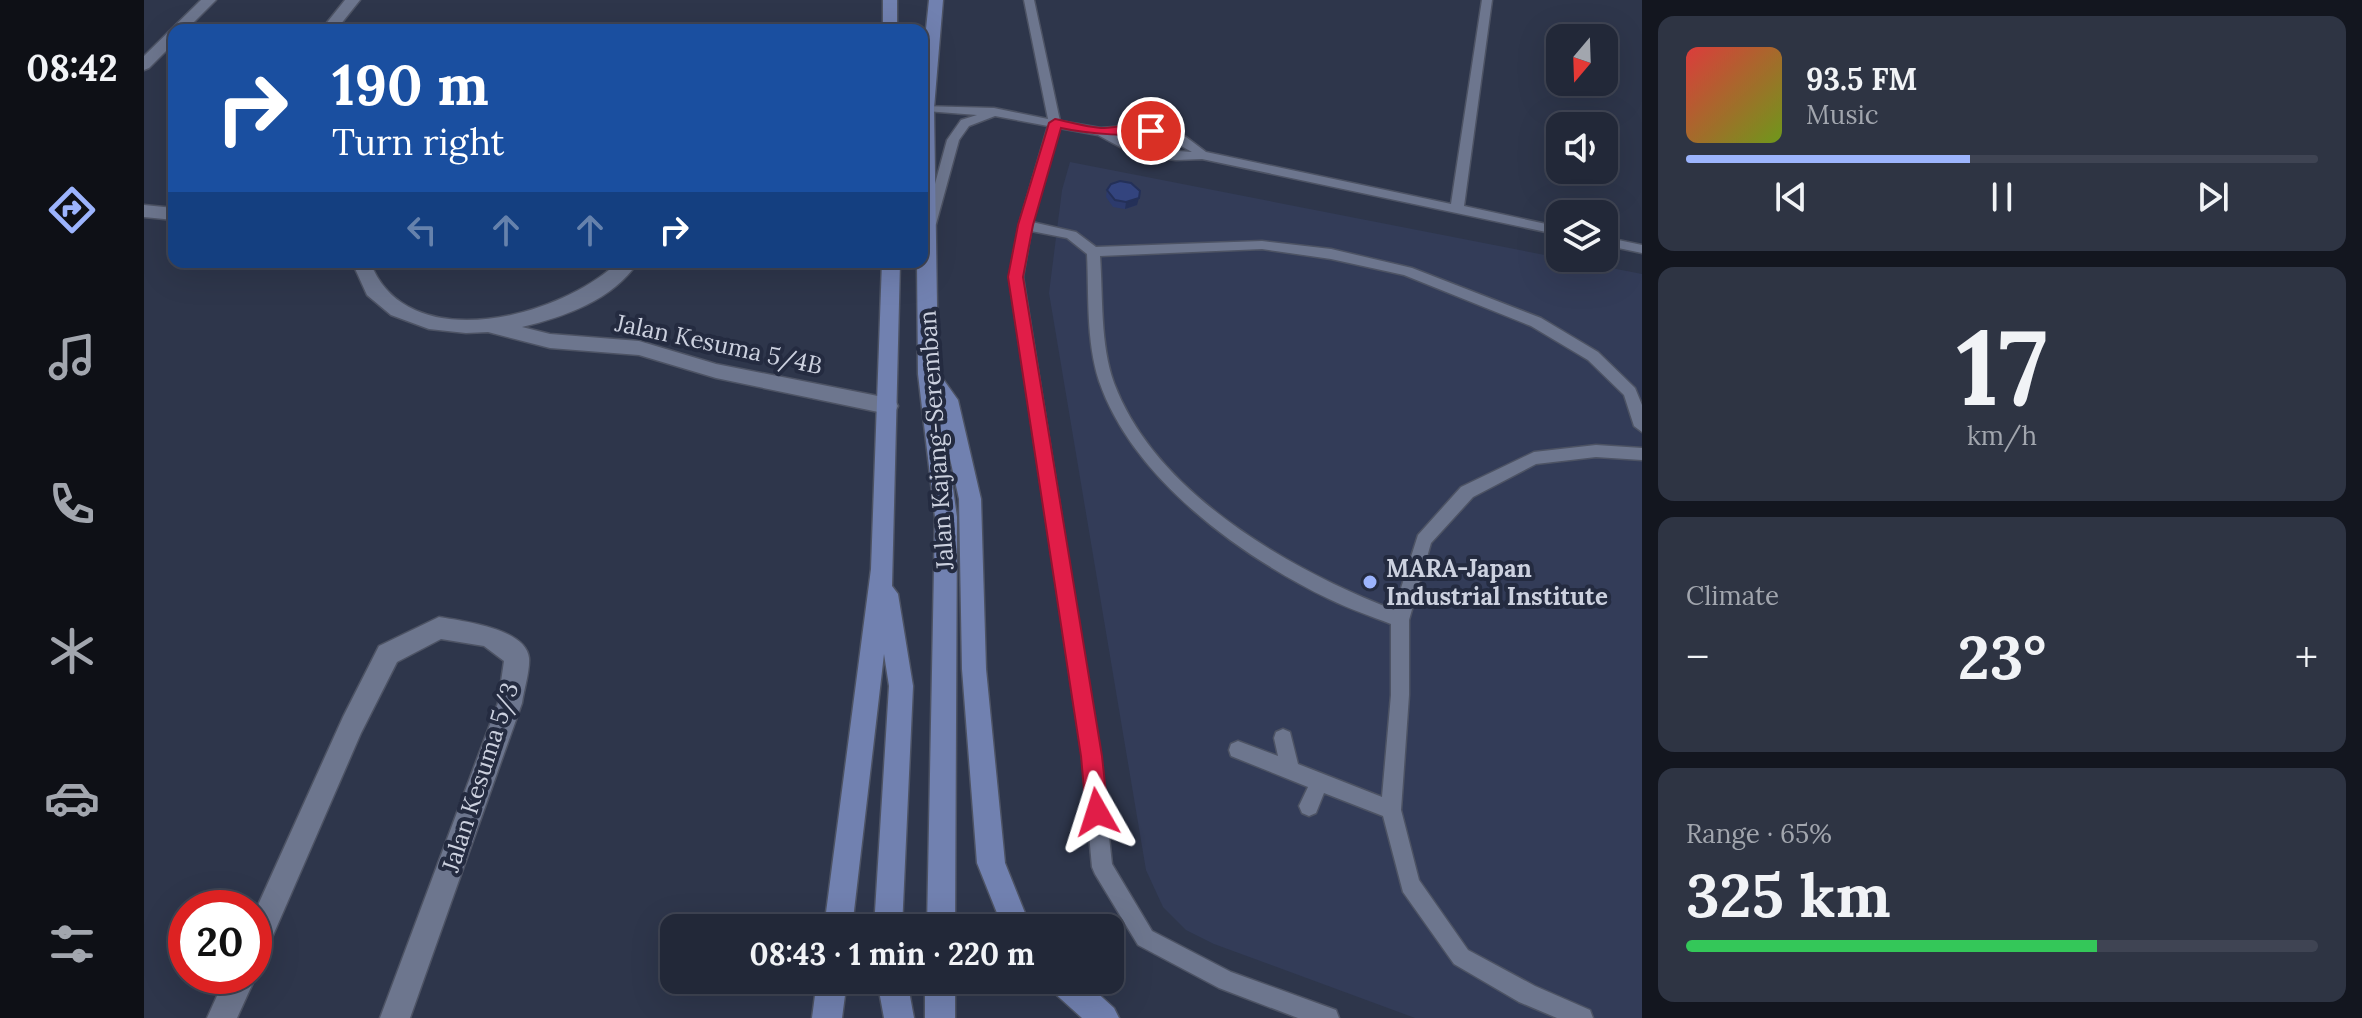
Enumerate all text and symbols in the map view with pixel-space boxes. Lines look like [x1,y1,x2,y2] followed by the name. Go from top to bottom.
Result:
[1546,24,1618,96] north arrow
[1546,24,1618,272] map controls
[26,45,118,91] text: 08:42
[332,49,489,120] text: 190 m
[200,56,304,160] icon: right
[1806,60,1917,98] text: 93.5 FM
[1117,97,1185,165] pin
[1806,98,1879,131] text: Music
[1129,109,1173,153] icon: arrive
[1546,112,1618,184] button: sound
[332,119,505,165] text: Turn right
[1769,175,1813,219] icon: previous
[1980,175,2024,219] icon: pause
[2191,175,2235,219] icon: next
[44,182,100,238] icon: directions
[1546,200,1618,272] button: layers
[400,208,444,252] icon: left
[484,208,528,252] icon: ahead
[568,208,612,252] icon: ahead
[652,208,696,252] icon: right
[1956,300,2048,433] text: 17
[612,307,825,381] street label: Jalan Kesuma 5/4B
[911,309,961,572] street label: Jalan Kajang-Seremban
[44,329,100,385] icon: music
[1967,419,2037,452] text: km/h
[44,476,100,532] icon: phone
[1386,553,1608,612] place label: MARA-Japan Industrial Institute
[1361,573,1379,591] marker: MARA-Japan Industrial Institute
[1686,579,1779,612] text: Climate
[1958,619,2046,695] text: 23°
[44,623,100,679] icon: climate
[1686,629,1709,685] text: −
[2295,629,2318,685] text: +
[434,678,525,877] street label: Jalan Kesuma 5/3
[44,770,100,826] icon: car
[1055,770,1139,854] position arrow
[1686,817,1832,850] text: Range · 65%
[1686,857,1891,933] text: 325 km
[168,890,272,994] speed limit sign: 20
[44,916,100,972] icon: filters
[749,935,1035,973] text: 08:43 · 1 min · 220 m

